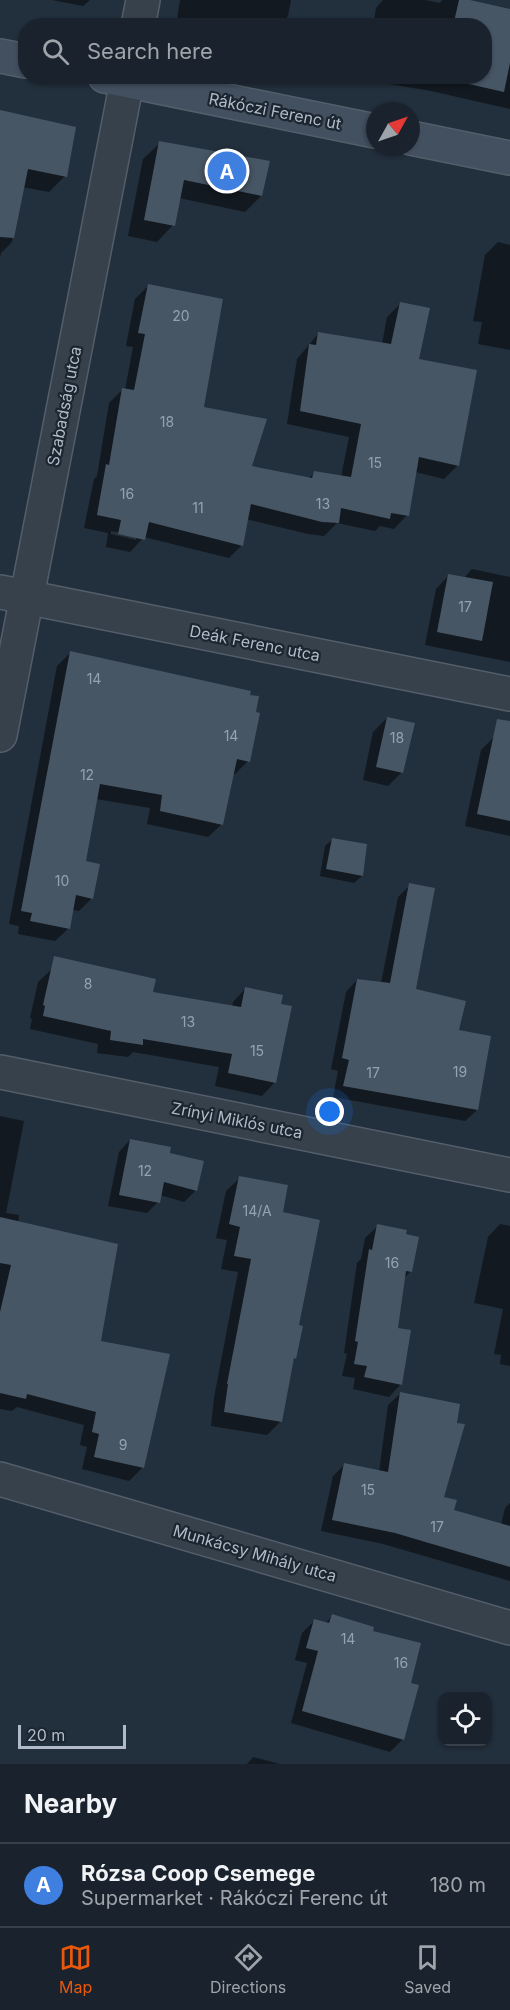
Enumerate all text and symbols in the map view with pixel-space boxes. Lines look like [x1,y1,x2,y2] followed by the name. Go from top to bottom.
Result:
[18,18,492,84] search box
[39,35,72,68] icon: search
[87,38,213,64] text: Search here
[207,88,343,134] street label: Rákóczi Ferenc út
[366,102,420,156] north arrow
[208,148,246,194] pin: A
[172,307,190,324] house number: 20
[43,345,85,467] street label: Szabadság utca
[160,413,174,430] house number: 18
[368,454,382,471] house number: 15
[120,485,134,502] house number: 16
[316,495,330,512] house number: 13
[192,499,204,516] house number: 11
[458,598,472,615] house number: 17
[188,621,322,665] street label: Deák Ferenc utca
[87,670,101,687] house number: 14
[224,727,238,744] house number: 14
[390,729,404,746] house number: 18
[80,766,94,783] house number: 12
[55,872,69,889] house number: 10
[84,975,92,992] house number: 8
[181,1013,195,1030] house number: 13
[250,1042,264,1059] house number: 15
[453,1063,467,1080] house number: 19
[366,1064,380,1081] house number: 17
[170,1097,304,1143] street label: Zrínyi Miklós utca
[315,1097,344,1126] your location
[138,1162,152,1179] house number: 12
[242,1202,272,1219] house number: 14/A
[385,1254,399,1271] house number: 16
[119,1436,127,1453] house number: 9
[361,1481,375,1498] house number: 15
[430,1518,444,1535] house number: 17
[171,1520,339,1586] street label: Munkácsy Mihály utca
[341,1630,355,1647] house number: 14
[394,1654,408,1671] house number: 16
[438,1692,492,1746] map controls
[438,1692,492,1746] button: locate
[18,1722,126,1750] scale bar
[27,1725,65,1745] text: 20 m
[24,1788,117,1819] text: Nearby
[81,1860,315,1886] text: Rózsa Coop Csemege
[36,1873,51,1897] text: A
[430,1873,486,1897] text: 180 m
[81,1886,388,1910] text: Supermarket · Rákóczi Ferenc út
[59,1941,92,1997] tab: Map
[210,1941,286,1997] tab: Directions
[404,1941,451,1997] tab: Saved

